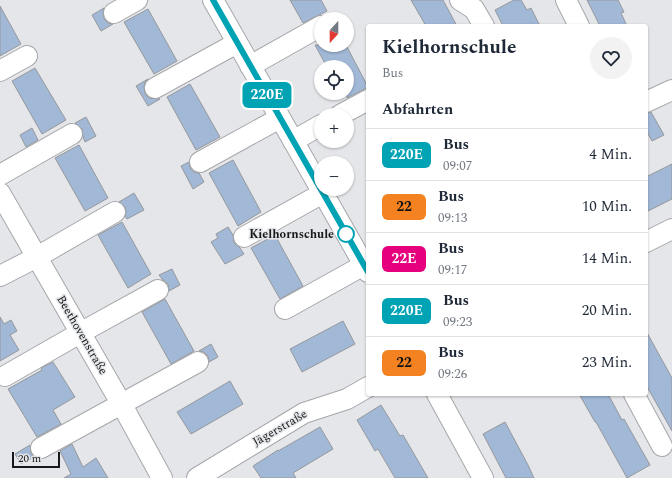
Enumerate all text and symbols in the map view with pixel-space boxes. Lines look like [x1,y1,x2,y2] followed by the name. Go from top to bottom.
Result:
[314,12,354,52] north arrow
[314,12,354,196] map controls
[382,33,516,62] text: Kielhornschule
[590,37,632,79] button: heart
[314,60,354,100] button: locate
[382,63,403,83] text: Bus
[239,82,295,108] line badge: 220E
[250,84,284,105] text: 220E
[382,98,453,121] text: Abfahrten
[314,108,354,148] button: +
[443,133,469,156] text: Bus
[589,143,632,166] text: 4 Min.
[390,144,423,165] text: 220E
[314,156,354,196] button: −
[443,156,472,176] text: 09:07
[438,185,464,208] text: Bus
[582,195,632,218] text: 10 Min.
[396,196,412,217] text: 22
[438,208,467,228] text: 09:13
[249,225,334,244] place label: Kielhornschule
[337,225,355,243] marker: Kielhornschule
[438,237,464,260] text: Bus
[582,247,632,270] text: 14 Min.
[391,248,417,269] text: 22E
[438,260,467,280] text: 09:17
[443,289,469,312] text: Bus
[51,292,113,379] street label: Beethovenstraße
[582,299,632,322] text: 20 Min.
[390,300,423,321] text: 220E
[443,312,472,332] text: 09:23
[438,341,464,364] text: Bus
[582,351,632,374] text: 23 Min.
[396,352,412,373] text: 22
[438,364,467,384] text: 09:26
[249,405,311,451] street label: Jägerstraße
[12,450,60,469] scale bar
[18,450,41,467] text: 20 m

